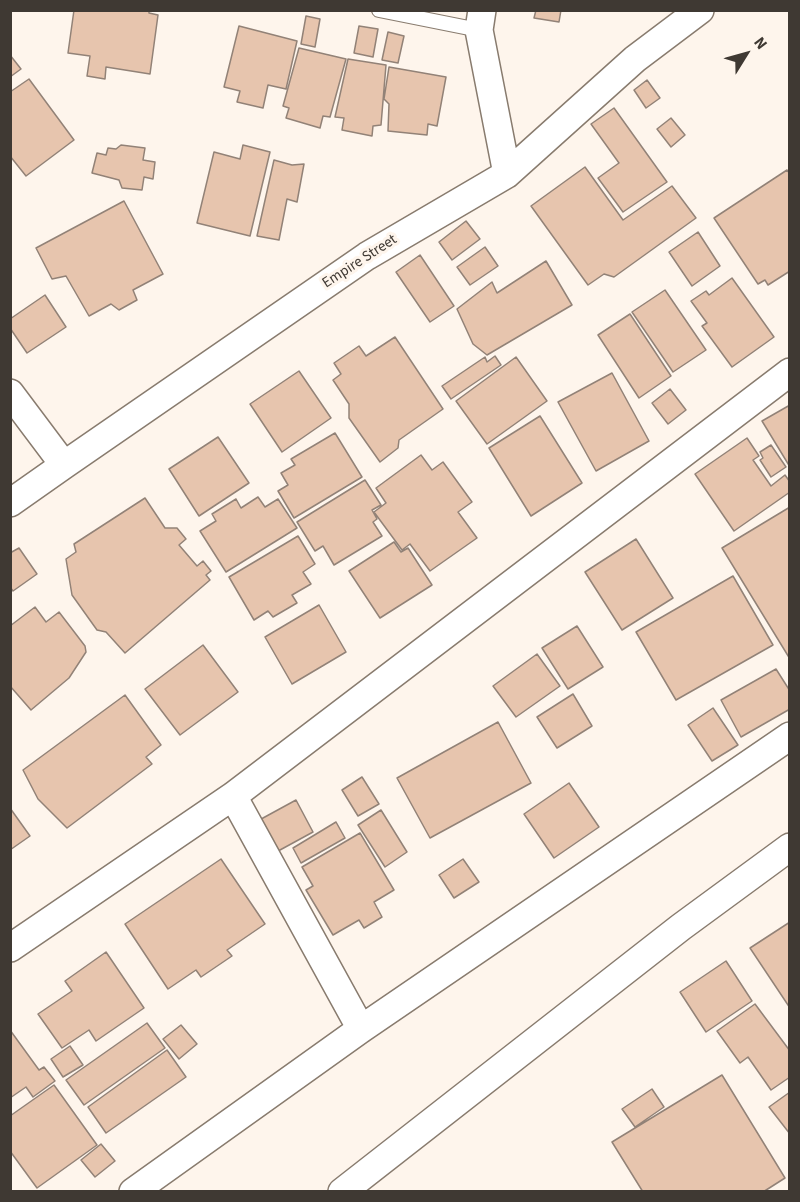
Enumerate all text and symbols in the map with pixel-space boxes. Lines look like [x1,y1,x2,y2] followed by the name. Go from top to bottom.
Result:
[716,24,776,84] north arrow
[748,32,772,54] text: N
[319,231,401,293] street label: Empire Street

